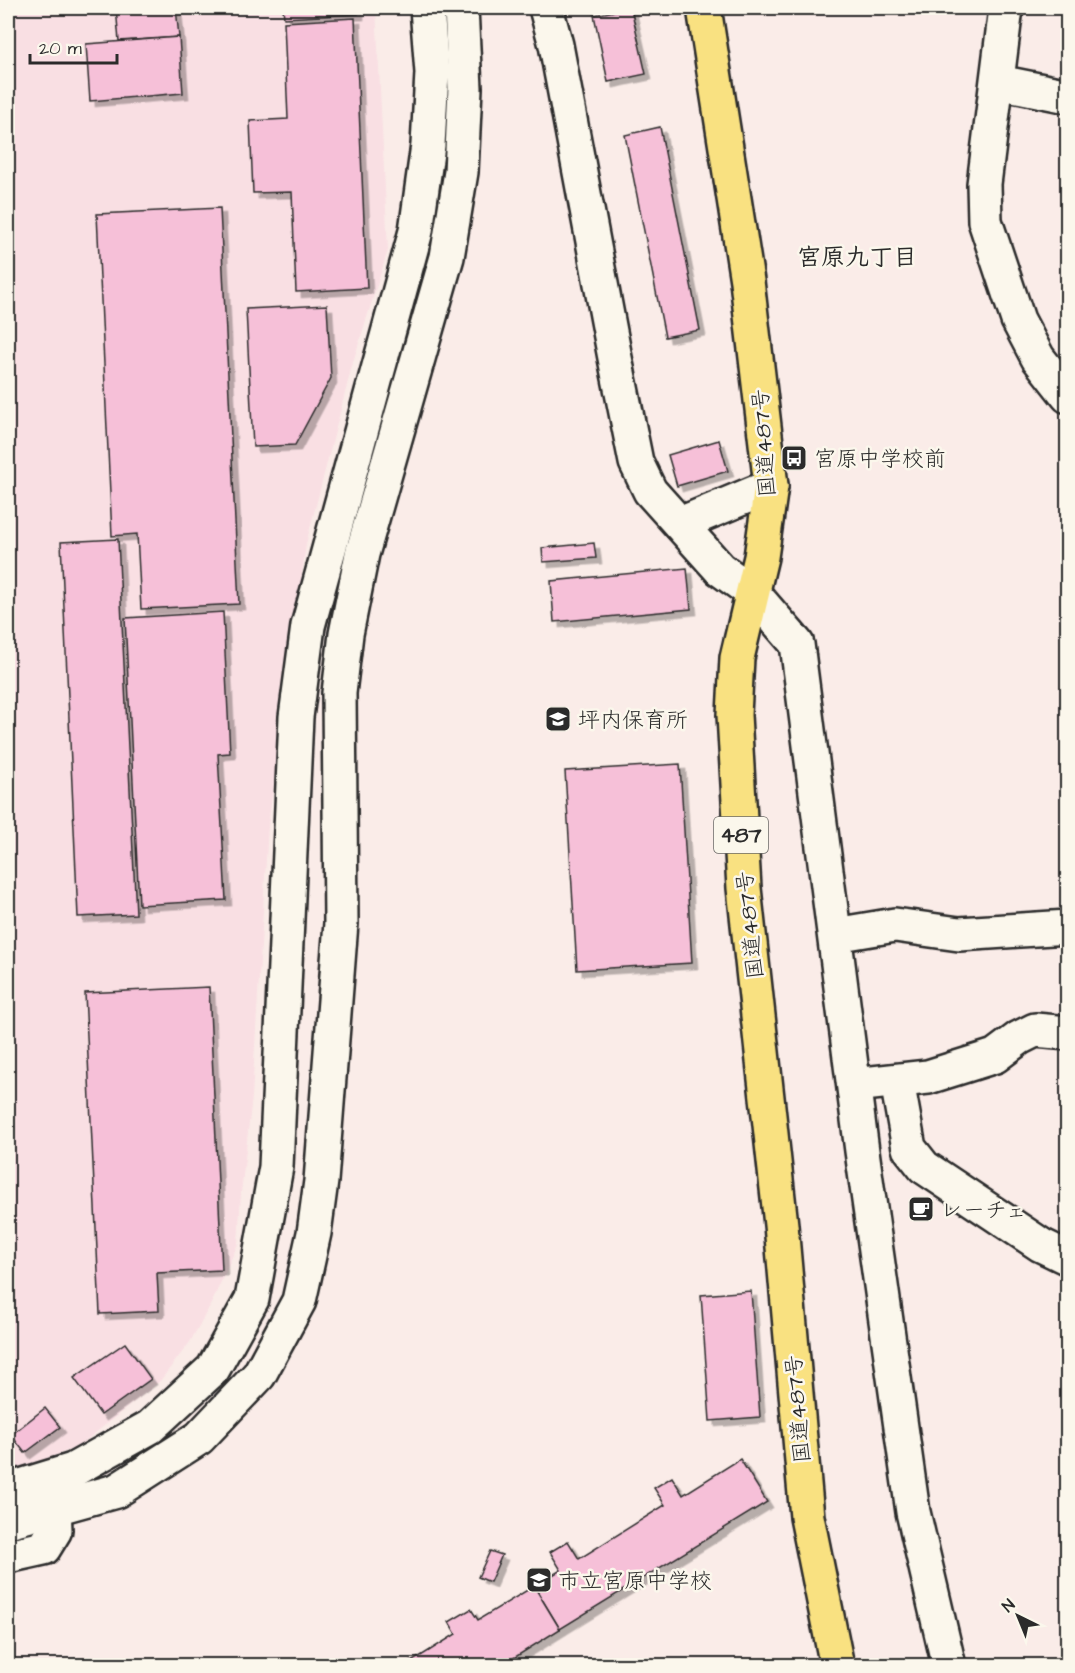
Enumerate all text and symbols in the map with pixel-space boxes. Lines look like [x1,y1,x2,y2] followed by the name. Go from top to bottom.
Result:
[30,27,117,65] scale bar
[39,36,82,61] text: 20 m
[797,241,917,275] district label: 宮原九丁目
[745,388,784,498] street label: 国道487号
[779,443,809,473] bus stop icon: 宮原中学校前
[814,444,946,475] place label: 宮原中学校前
[543,704,573,734] school or university icon: 坪内保育所
[578,705,688,736] place label: 坪内保育所
[714,817,768,853] road number: 487
[729,869,772,981] street label: 国道487号
[906,1194,936,1224] cafe icon: レーチェ
[940,1195,1027,1226] place label: レーチェ
[778,1353,819,1464] street label: 国道487号
[524,1565,554,1595] school or university icon: 市立宮原中学校
[558,1566,712,1597] place label: 市立宮原中学校
[988,1586,1048,1646] north arrow
[997,1594,1020,1617] text: N

